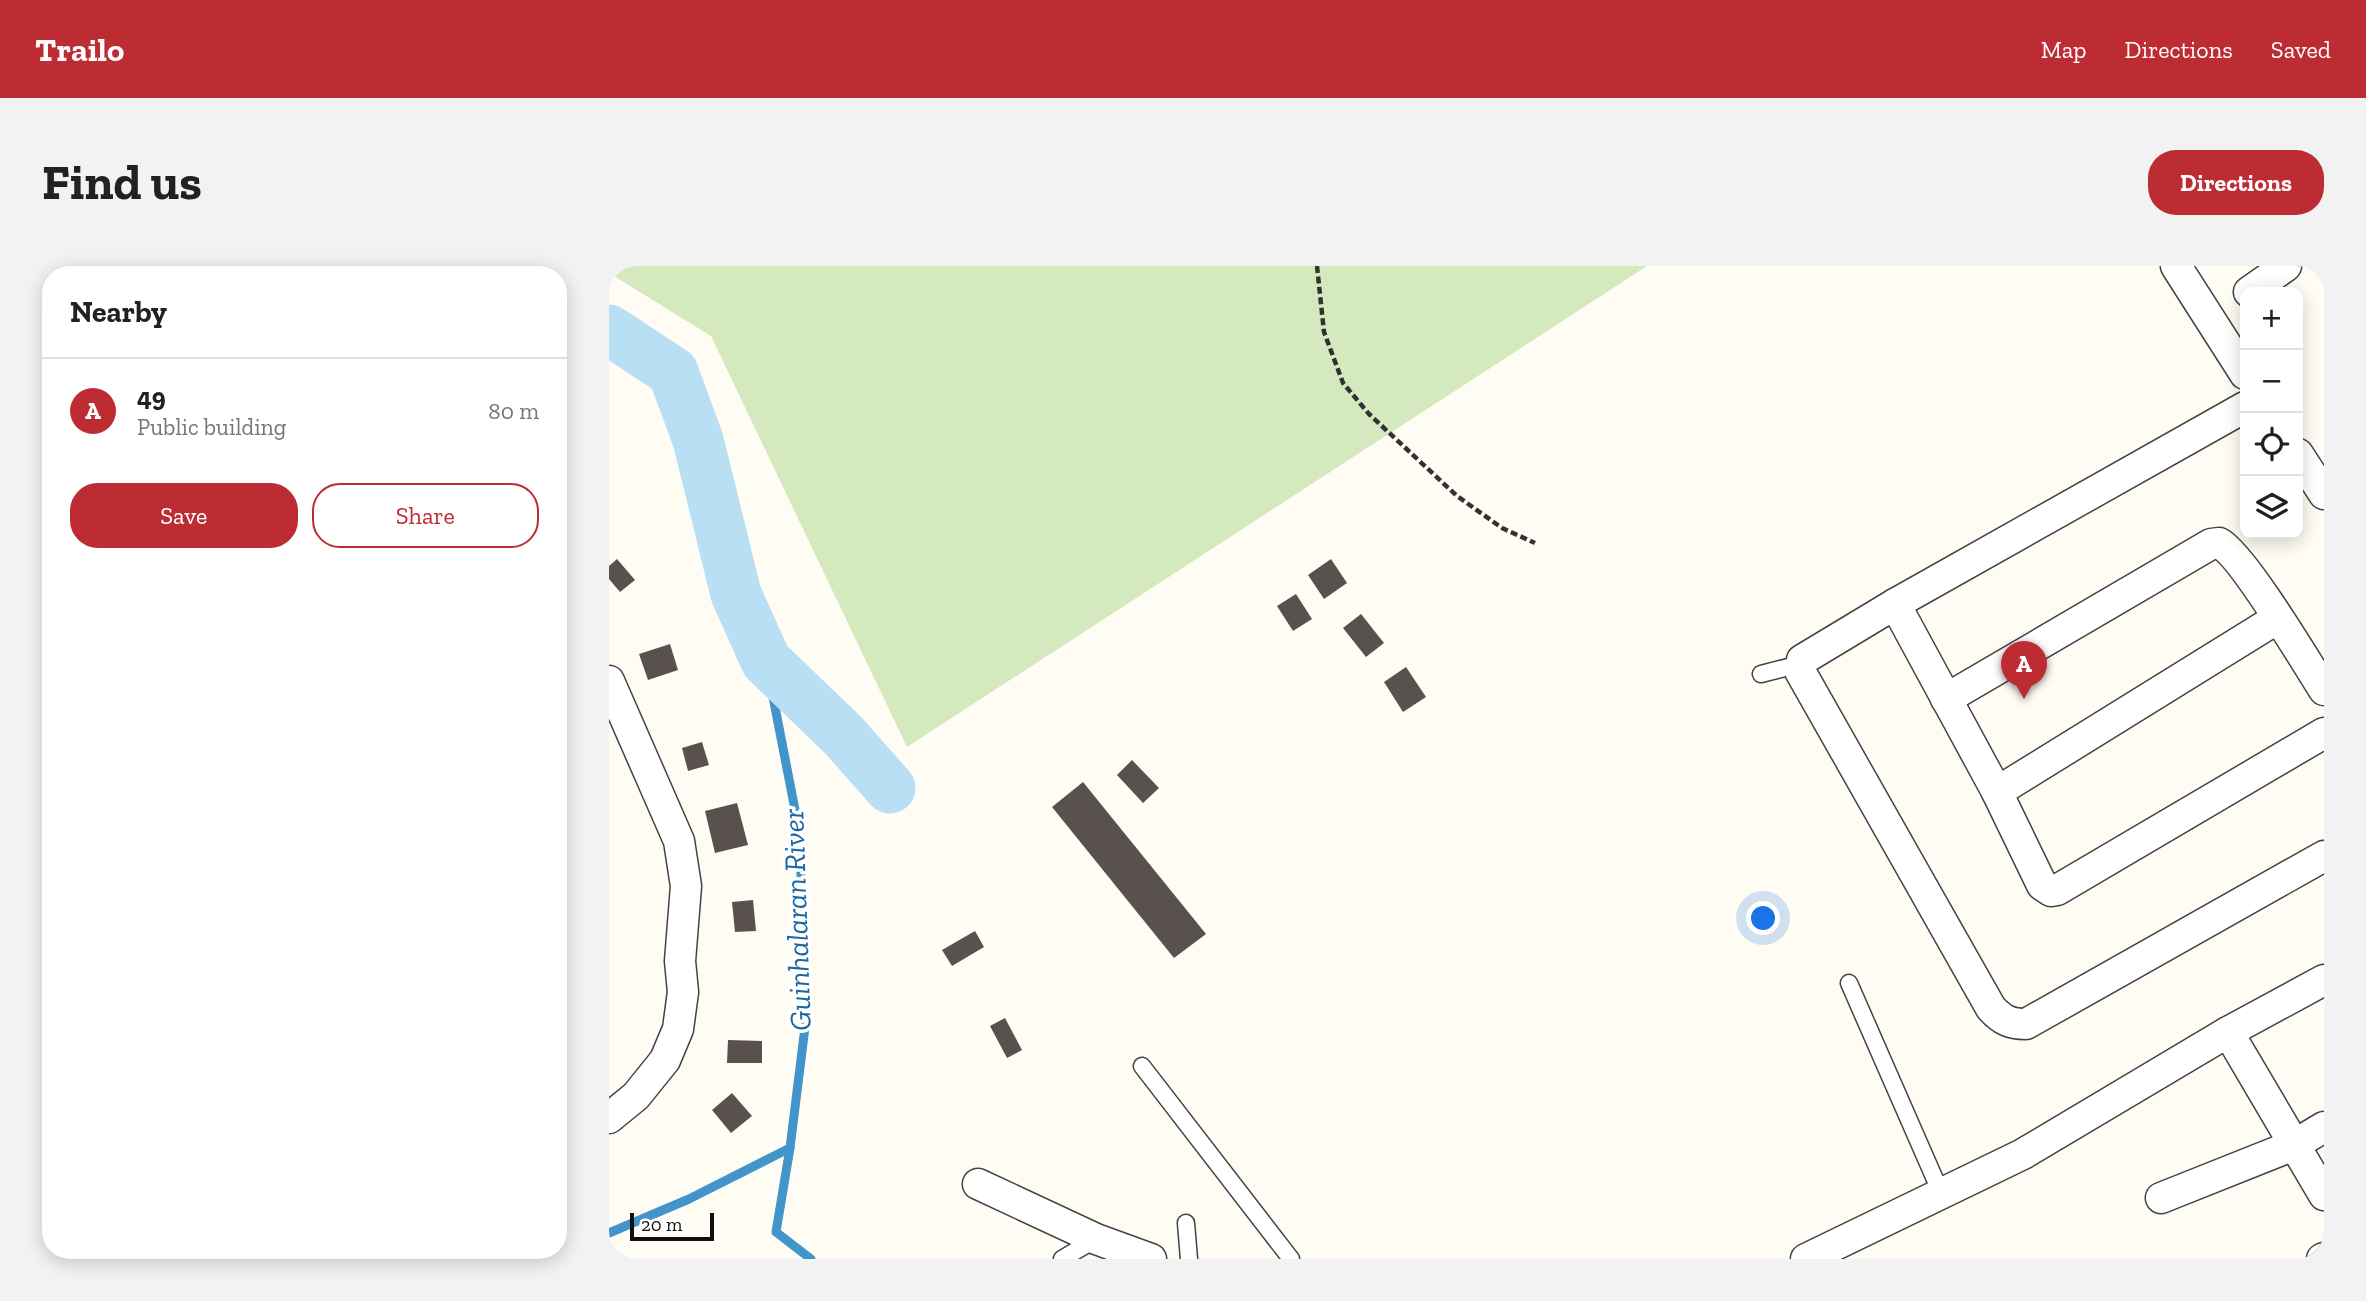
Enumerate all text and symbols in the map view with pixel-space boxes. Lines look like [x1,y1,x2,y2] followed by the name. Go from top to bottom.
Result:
[35,30,124,69] text: Trailo
[2041,35,2087,64] text: Map
[2125,35,2233,64] text: Directions
[2271,35,2331,64] text: Saved
[2148,150,2324,215] button: Directions
[42,153,202,212] text: Find us
[2240,287,2303,539] map controls
[2240,287,2303,350] button: +
[70,294,167,330] text: Nearby
[2240,350,2303,413] button: −
[137,381,166,413] text: 49
[85,397,101,425] text: A
[488,397,539,425] text: 80 m
[137,413,286,441] text: Public building
[2240,413,2303,476] button: locate
[2240,476,2303,539] button: layers
[70,483,298,548] button: Save
[312,483,539,548] button: Share
[2001,641,2047,699] pin: A
[775,808,819,1032] water label: Guinhalaran River
[1746,901,1780,935] your location
[630,1210,714,1242] scale bar
[641,1213,682,1236] text: 20 m

